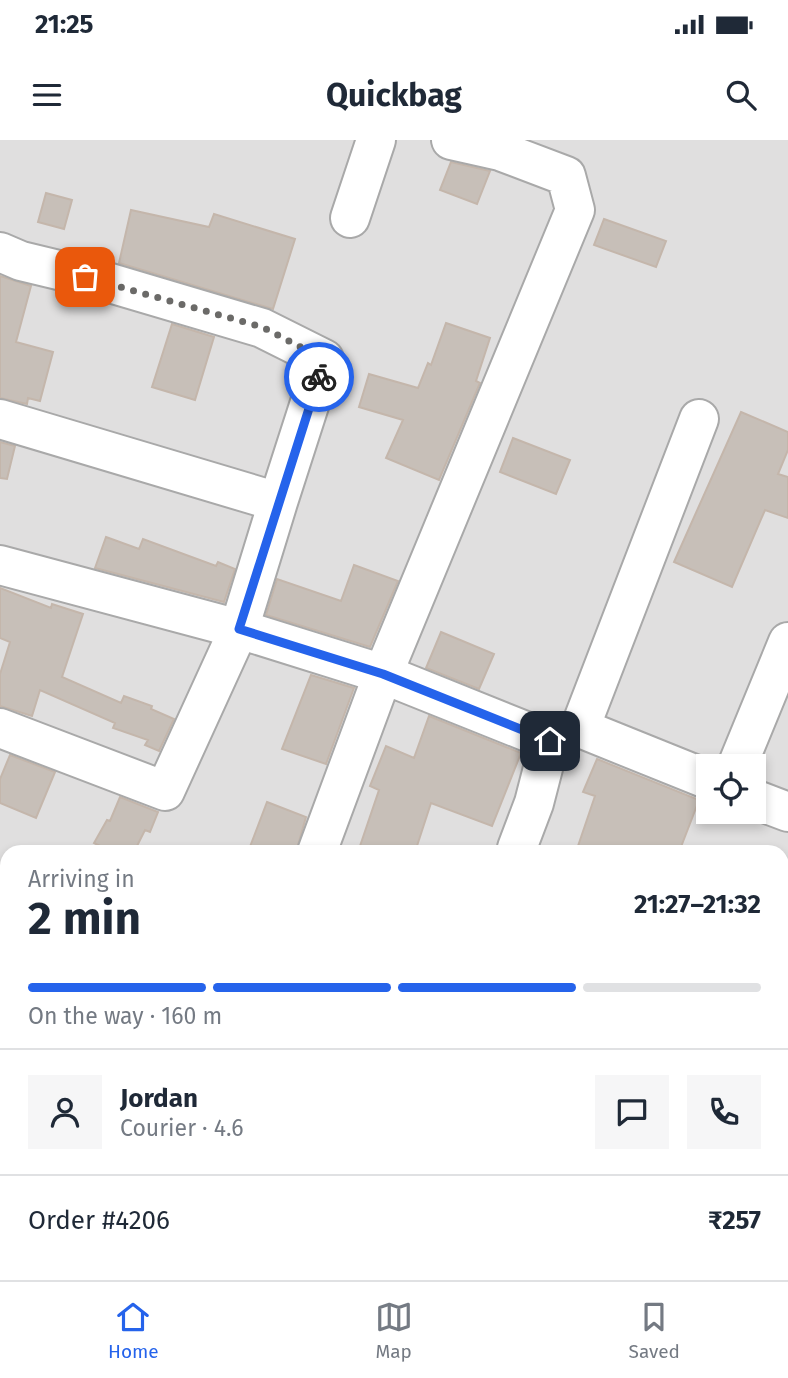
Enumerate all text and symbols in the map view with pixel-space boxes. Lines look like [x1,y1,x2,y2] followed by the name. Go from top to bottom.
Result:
[35,9,94,40] text: 21:25
[28,76,66,114] icon: menu
[326,76,462,114] text: Quickbag
[722,76,760,114] icon: search
[55,247,115,307] pin
[66,258,104,296] icon: bag
[284,342,354,412] courier
[300,358,338,396] icon: bike
[520,711,580,771] pin
[531,722,569,760] icon: home
[696,754,766,824] map controls
[696,754,766,824] button: locate
[28,865,135,893] text: Arriving in
[634,889,761,920] text: 21:27–21:32
[28,891,141,946] text: 2 min
[28,1002,222,1030] text: On the way · 160 m
[28,1075,102,1149] button: person
[595,1075,669,1149] button: chat
[687,1075,761,1149] button: phone
[120,1083,198,1114] text: Jordan
[120,1114,244,1142] text: Courier · 4.6
[28,1205,170,1236] text: Order #4206
[708,1205,761,1236] text: ₹257
[108,1298,159,1363] tab: Home
[375,1298,413,1363] tab: Map
[629,1298,680,1363] tab: Saved

